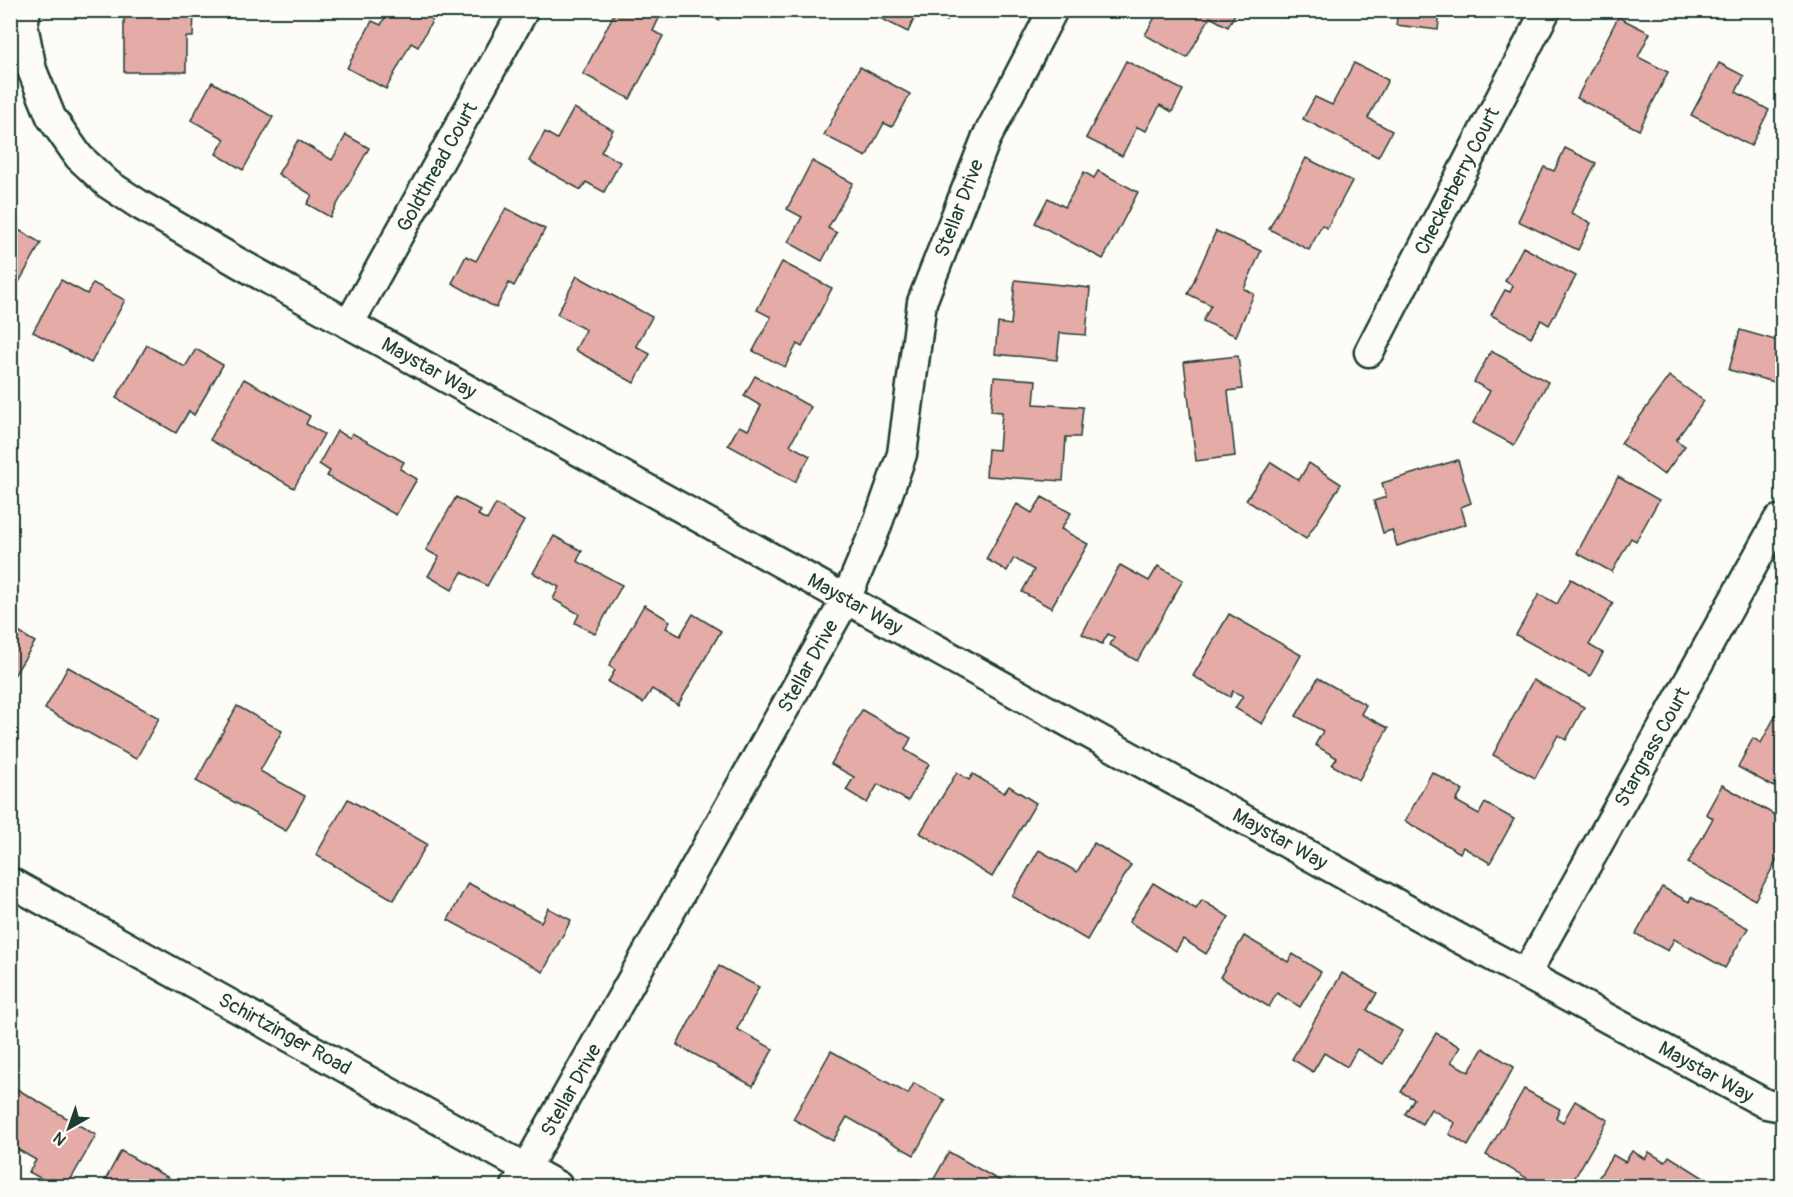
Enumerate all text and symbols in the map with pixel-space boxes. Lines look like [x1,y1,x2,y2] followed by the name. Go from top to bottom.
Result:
[391,97,483,236] street label: Goldthread Court
[1409,102,1505,259] street label: Checkerberry Court
[929,156,989,260] street label: Stellar Drive
[377,332,481,405] street label: Maystar Way
[803,568,907,641] street label: Maystar Way
[772,615,844,717] street label: Stellar Drive
[1609,682,1696,811] street label: Stargrass Court
[1228,803,1332,876] street label: Maystar Way
[214,987,356,1081] street label: Schirtzinger Road
[1654,1036,1758,1109] street label: Maystar Way
[535,1039,607,1141] street label: Stellar Drive
[39,1098,99,1158] north arrow
[49,1127,71,1150] text: N

